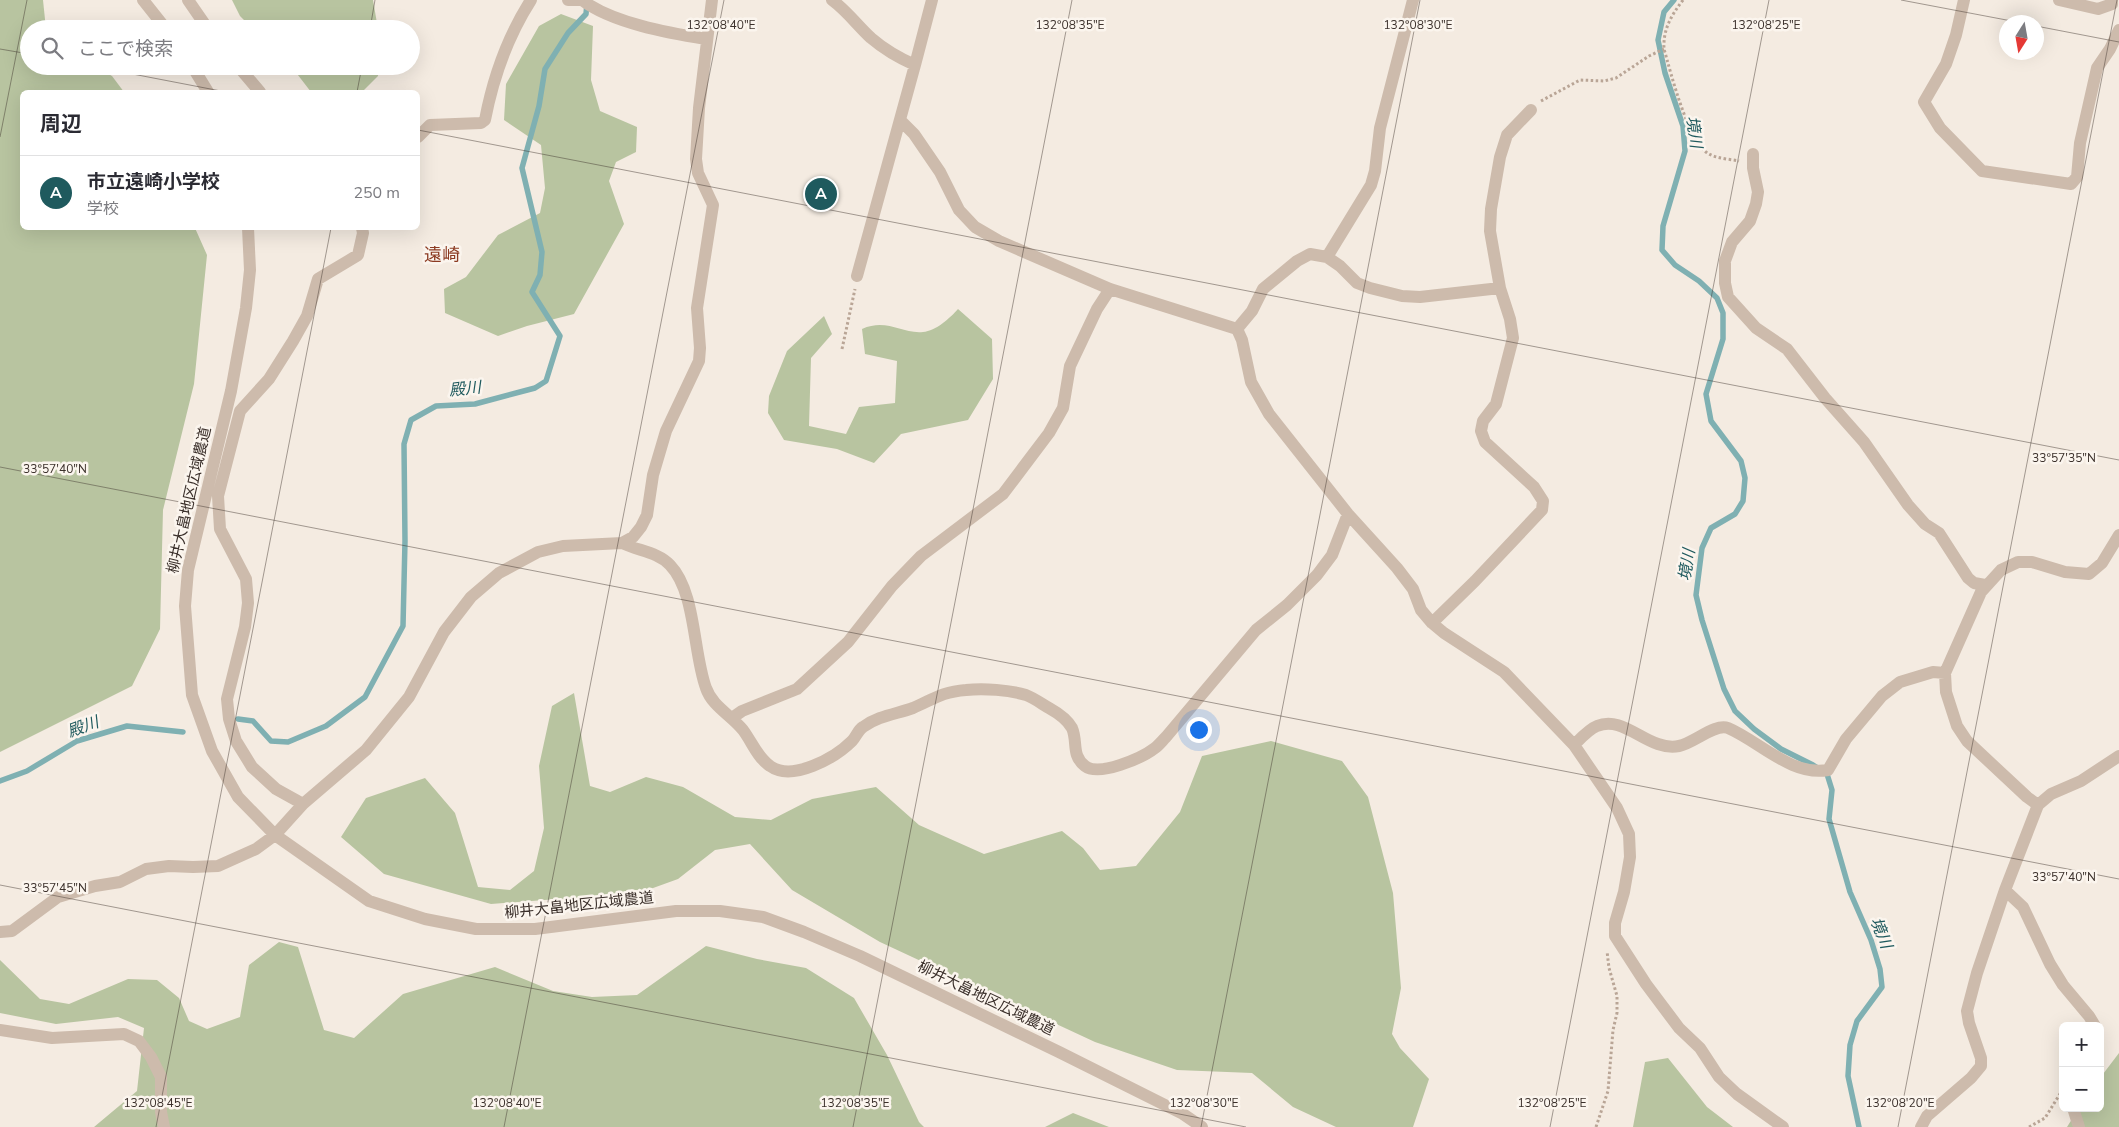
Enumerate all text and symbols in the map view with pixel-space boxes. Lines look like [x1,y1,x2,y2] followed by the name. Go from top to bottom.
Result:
[1999,15,2044,60] north arrow
[686,17,756,33] text: 132°08'40"E
[1035,17,1105,33] text: 132°08'35"E
[1383,17,1453,33] text: 132°08'30"E
[1731,17,1801,33] text: 132°08'25"E
[20,20,420,75] search box
[38,34,66,62] icon: search
[78,36,173,62] text: ここで検索
[40,110,82,138] text: 周辺
[1681,115,1707,151] water label: 境川
[87,169,220,195] text: 市立遠崎小学校
[805,175,837,213] pin: A
[50,182,62,204] text: A
[353,182,400,204] text: 250 m
[87,198,119,220] text: 学校
[424,243,460,267] district label: 遠崎
[448,376,484,402] water label: 殿川
[162,425,216,575] street label: 柳井大畠地区広域農道
[2032,450,2096,466] text: 33°57'35"N
[23,461,87,477] text: 33°57'40"N
[1674,546,1701,583] water label: 境川
[64,711,104,743] water label: 殿川
[1186,717,1212,743] your location
[2032,869,2096,885] text: 33°57'40"N
[23,880,87,896] text: 33°57'45"N
[503,887,655,923] street label: 柳井大畠地区広域農道
[1865,914,1898,954] water label: 境川
[914,956,1058,1040] street label: 柳井大畠地区広域農道
[2059,1022,2104,1112] map controls
[2059,1022,2104,1067] button: +
[2059,1067,2104,1112] button: −
[123,1095,193,1111] text: 132°08'45"E
[472,1095,542,1111] text: 132°08'40"E
[820,1095,890,1111] text: 132°08'35"E
[1169,1095,1239,1111] text: 132°08'30"E
[1517,1095,1587,1111] text: 132°08'25"E
[1865,1095,1935,1111] text: 132°08'20"E

